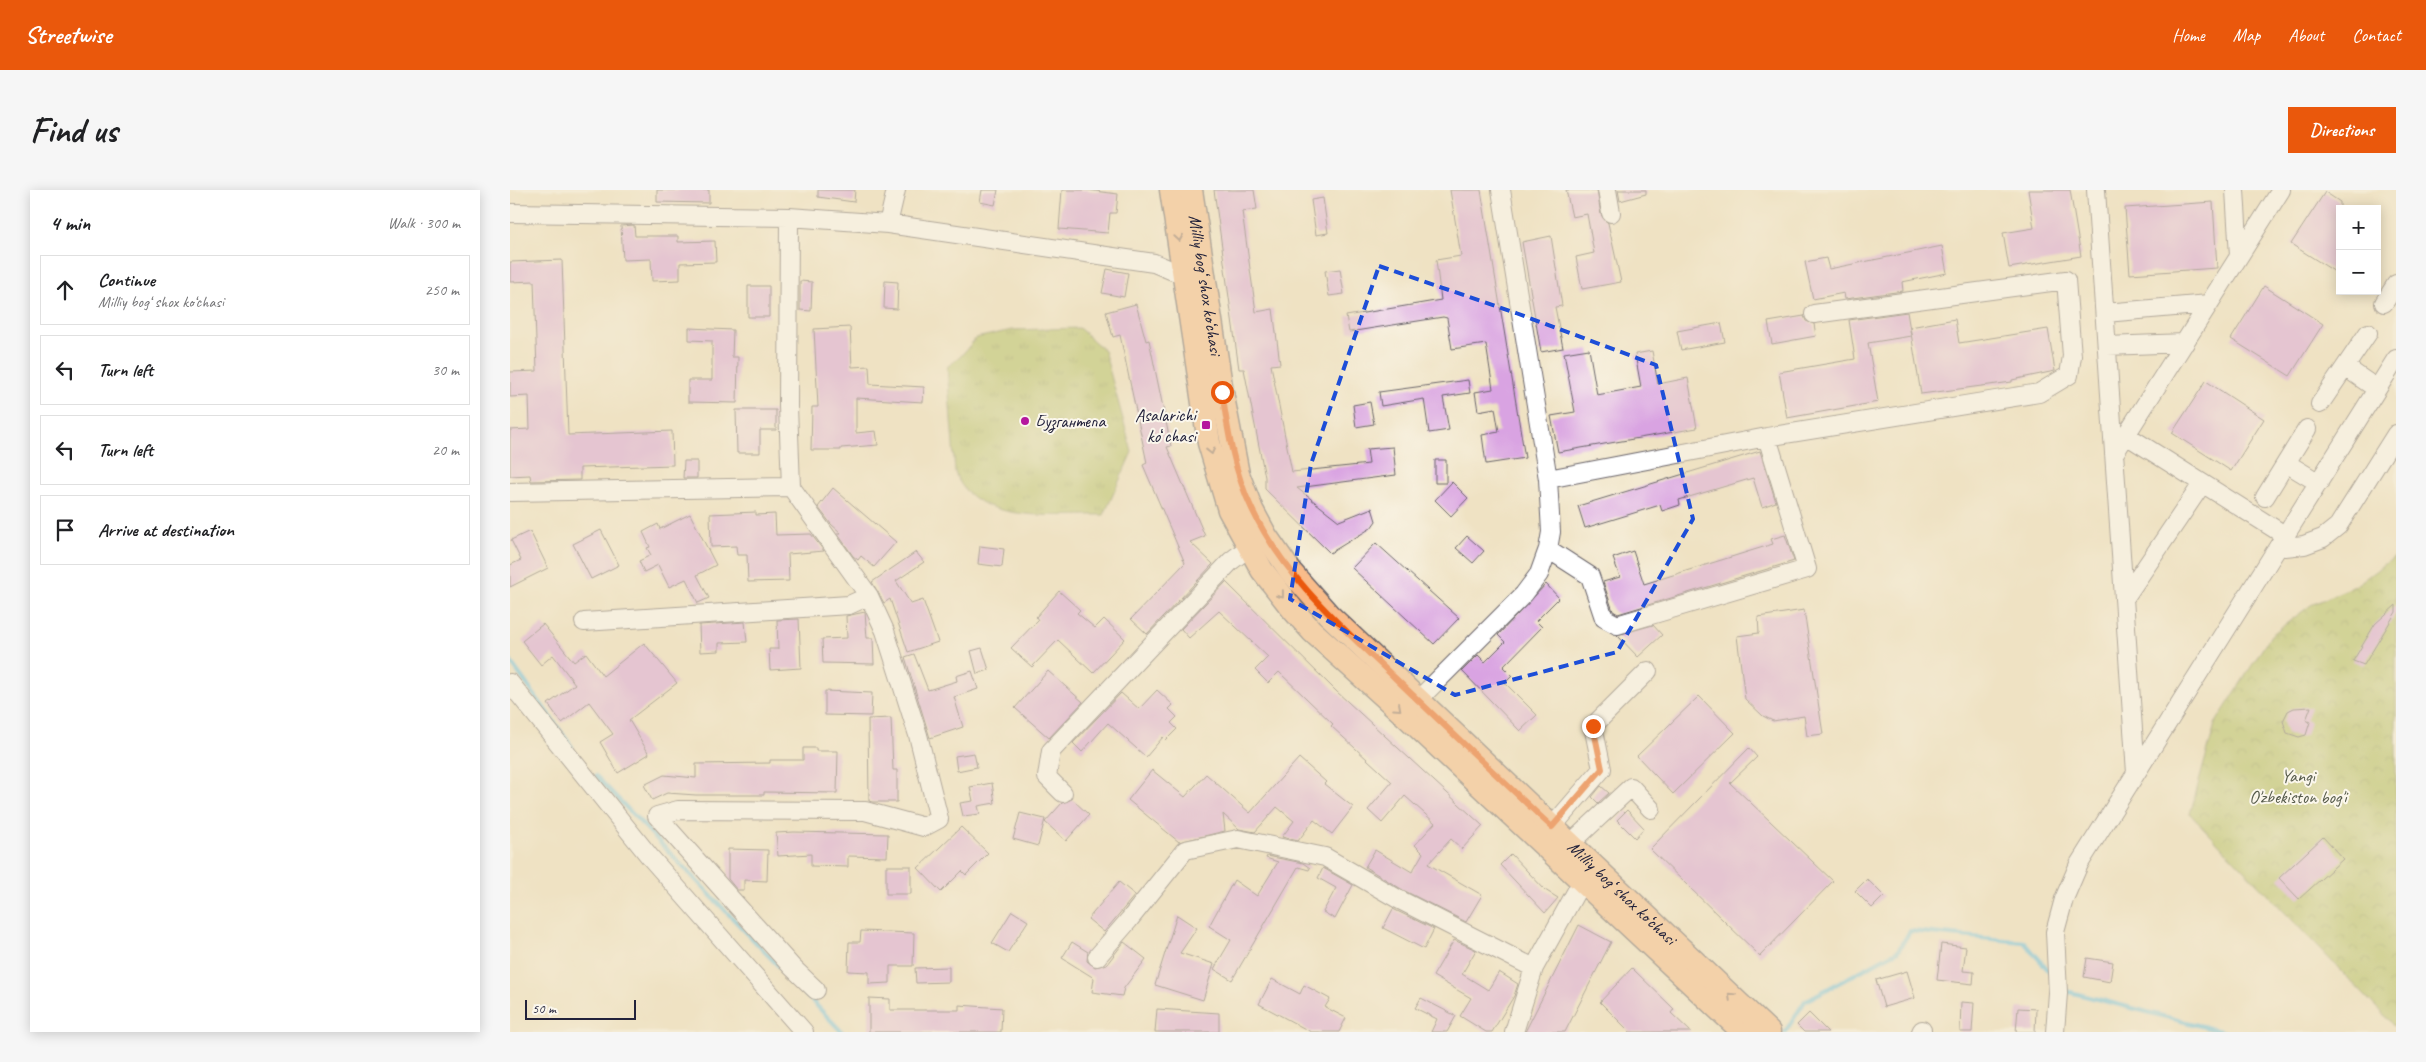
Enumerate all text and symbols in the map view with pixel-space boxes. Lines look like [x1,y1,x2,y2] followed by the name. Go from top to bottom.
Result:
[25,20,111,50] text: Streetwise
[2172,24,2205,46] text: Home
[2233,24,2260,46] text: Map
[2288,24,2324,46] text: About
[2352,24,2401,46] text: Contact
[2288,107,2396,153] button: Directions
[30,108,117,153] text: Find us
[2336,205,2381,295] map controls
[2336,205,2381,250] button: +
[50,210,90,236] text: 4 min
[388,213,460,233] text: Walk · 300 m
[1184,213,1228,359] street label: Milliy bog‘ shox ko‘chasi
[1174,234,1184,242] one-way arrow
[2336,250,2381,295] button: −
[98,268,155,292] text: Continue
[51,276,79,304] icon: ahead
[425,280,459,300] text: 250 m
[98,292,224,312] text: Milliy bog‘ shox ko‘chasi
[51,356,79,384] icon: left
[98,358,153,382] text: Turn left
[432,360,459,380] text: 30 m
[1211,381,1234,404] route start
[1135,404,1199,447] place label: Asalarichi koʻchasi
[1035,410,1106,433] place label: Бузгантепа
[1019,415,1031,427] marker: Бузгантепа
[1200,419,1212,431] marker: Asalarichi koʻchasi
[51,436,79,464] icon: left
[98,438,153,462] text: Turn left
[432,440,459,460] text: 20 m
[1205,446,1216,455] one-way arrow
[51,516,79,544] icon: arrive
[98,518,234,542] text: Arrive at destination
[1275,590,1284,599] one-way arrow
[1392,702,1401,711] one-way arrow
[1582,715,1605,738] route end
[2249,765,2349,808] park label: Yangi O'zbekiston bog'i
[1563,836,1683,951] street label: Milliy bog‘ shox ko‘chasi
[1728,993,1737,1002] one-way arrow
[525,997,636,1020] scale bar
[532,1000,556,1017] text: 50 m

